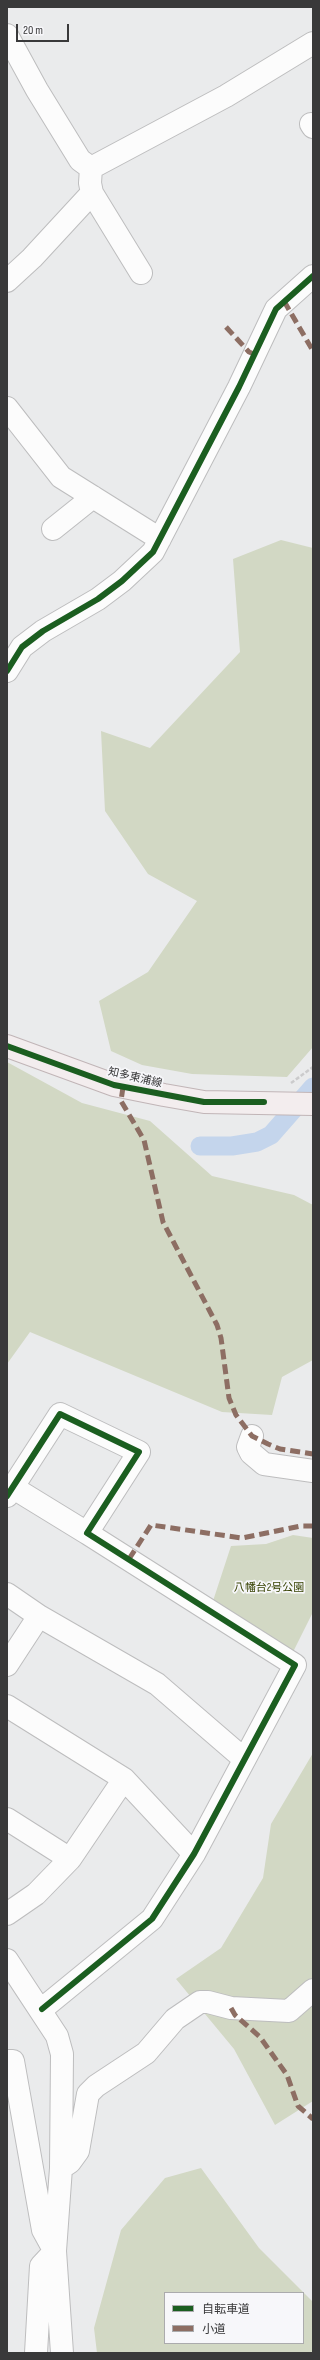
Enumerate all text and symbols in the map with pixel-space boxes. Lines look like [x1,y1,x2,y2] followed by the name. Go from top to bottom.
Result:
[18,16,71,42] scale bar
[23,23,43,38] text: 20 m
[107,1065,163,1091] street label: 知多東浦線
[234,1581,304,1595] park label: 八幡台2号公園
[164,2292,304,2344] legend
[202,2302,250,2317] text: 自転車道
[202,2322,226,2337] text: 小道

